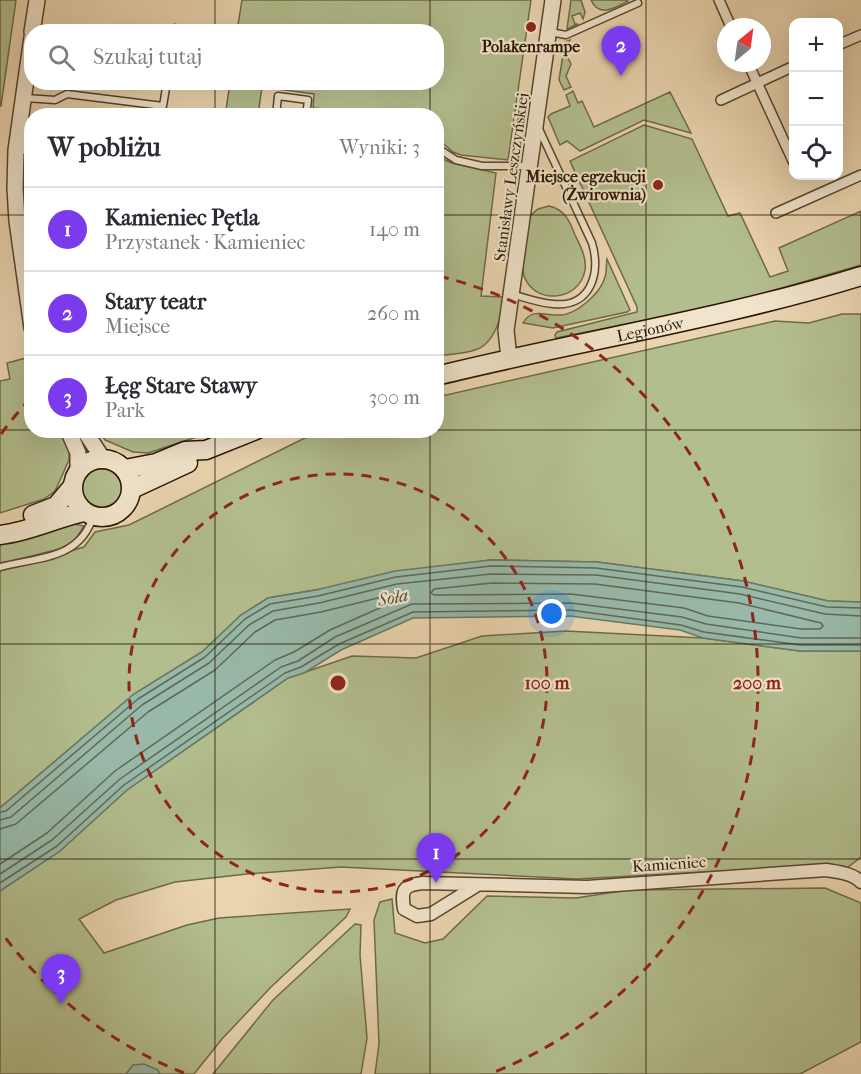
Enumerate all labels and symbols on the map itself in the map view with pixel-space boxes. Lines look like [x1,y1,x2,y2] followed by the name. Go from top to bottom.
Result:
[717,18,771,72] north arrow
[524,20,538,34] marker: Polakenrampe
[602,26,640,76] pin: 2
[482,37,580,57] place label: Polakenrampe
[490,92,532,262] street label: Stanisławy Leszczyńskiej
[525,167,646,205] place label: Miejsce egzekucji (Żwirownia)
[651,178,665,192] marker: Miejsce egzekucji (Żwirownia)
[615,312,686,345] street label: Legionów
[375,585,410,611] water label: Soła
[537,599,566,628] your location
[328,673,348,693] centre of rings
[524,673,571,694] text: 100 m
[733,673,782,694] text: 200 m
[416,834,456,883] pin: 1
[631,852,707,876] street label: Kamieniec
[42,954,80,1004] pin: 3

